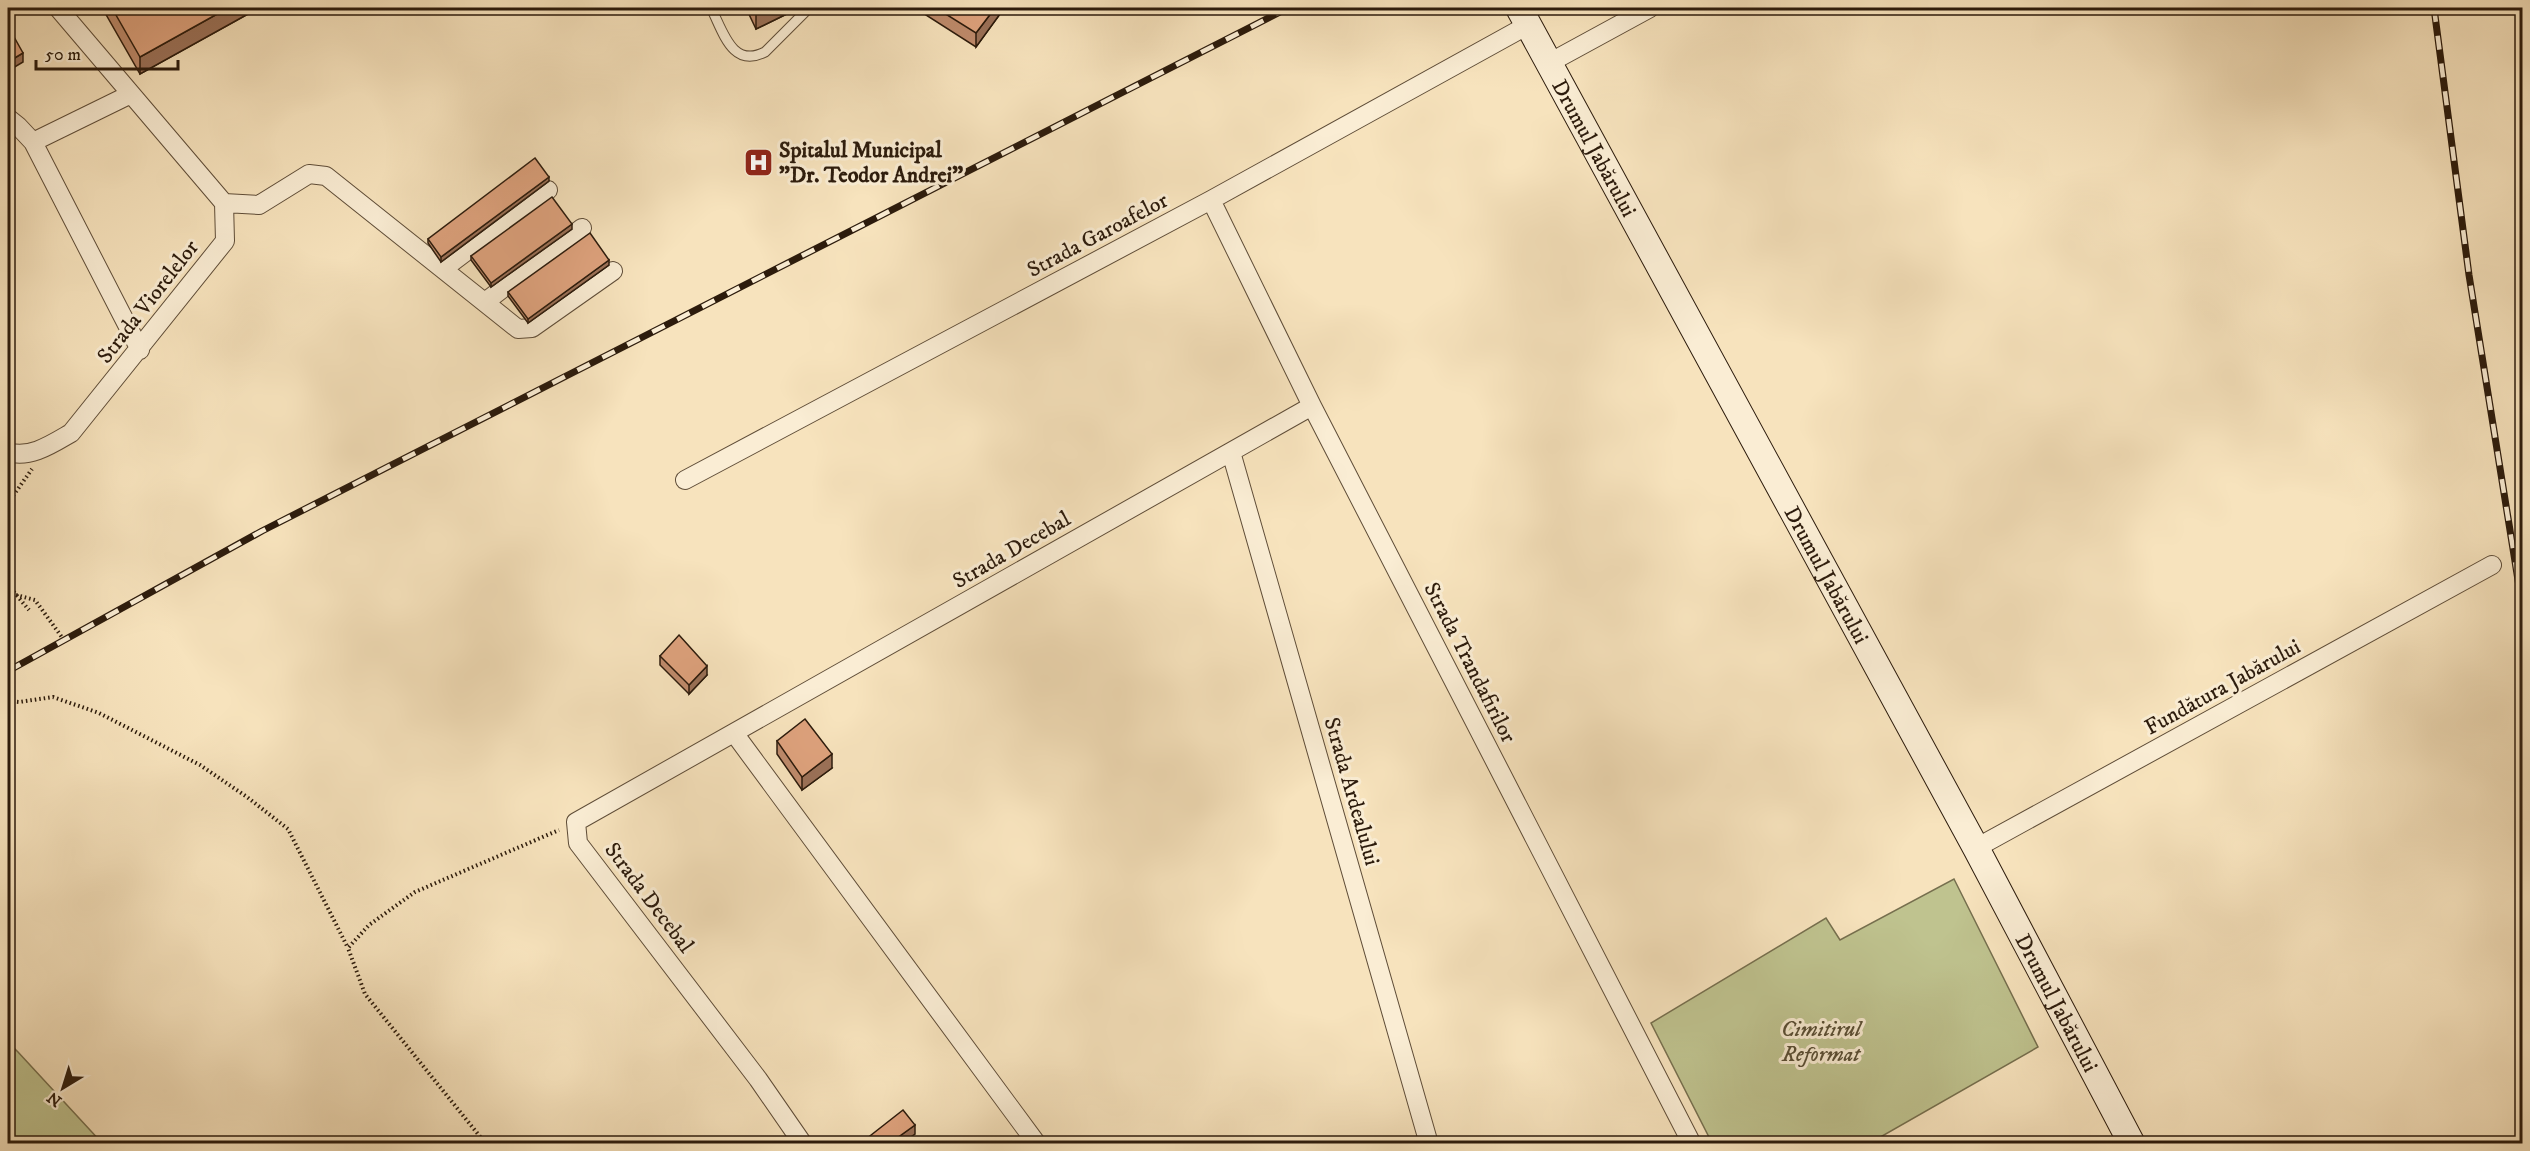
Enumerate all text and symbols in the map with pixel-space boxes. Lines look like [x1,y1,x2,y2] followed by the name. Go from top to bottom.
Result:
[36,33,178,71] scale bar
[45,44,81,66] text: 50 m
[1545,75,1642,222] street label: Drumul Jabărului
[779,137,963,189] place label: Spitalul Municipal "Dr. Teodor Andrei"
[742,146,774,178] hospital icon: Spitalul Municipal "Dr. Teodor Andrei"
[1023,187,1173,284] street label: Strada Garoafelor
[92,234,205,369] street label: Strada Viorelelor
[1778,502,1874,649] street label: Drumul Jabărului
[948,506,1076,595] street label: Strada Decebal
[1418,578,1522,748] street label: Strada Trandafirilor
[2140,633,2305,741] street label: Fundătura Jabărului
[1318,714,1386,869] street label: Strada Ardealului
[598,837,699,959] street label: Strada Decebal
[2009,929,2104,1077] street label: Drumul Jabărului
[1781,1016,1863,1068] park label: Cimitirul Reformat
[33,1058,93,1118] north arrow
[43,1087,66,1111] text: N

